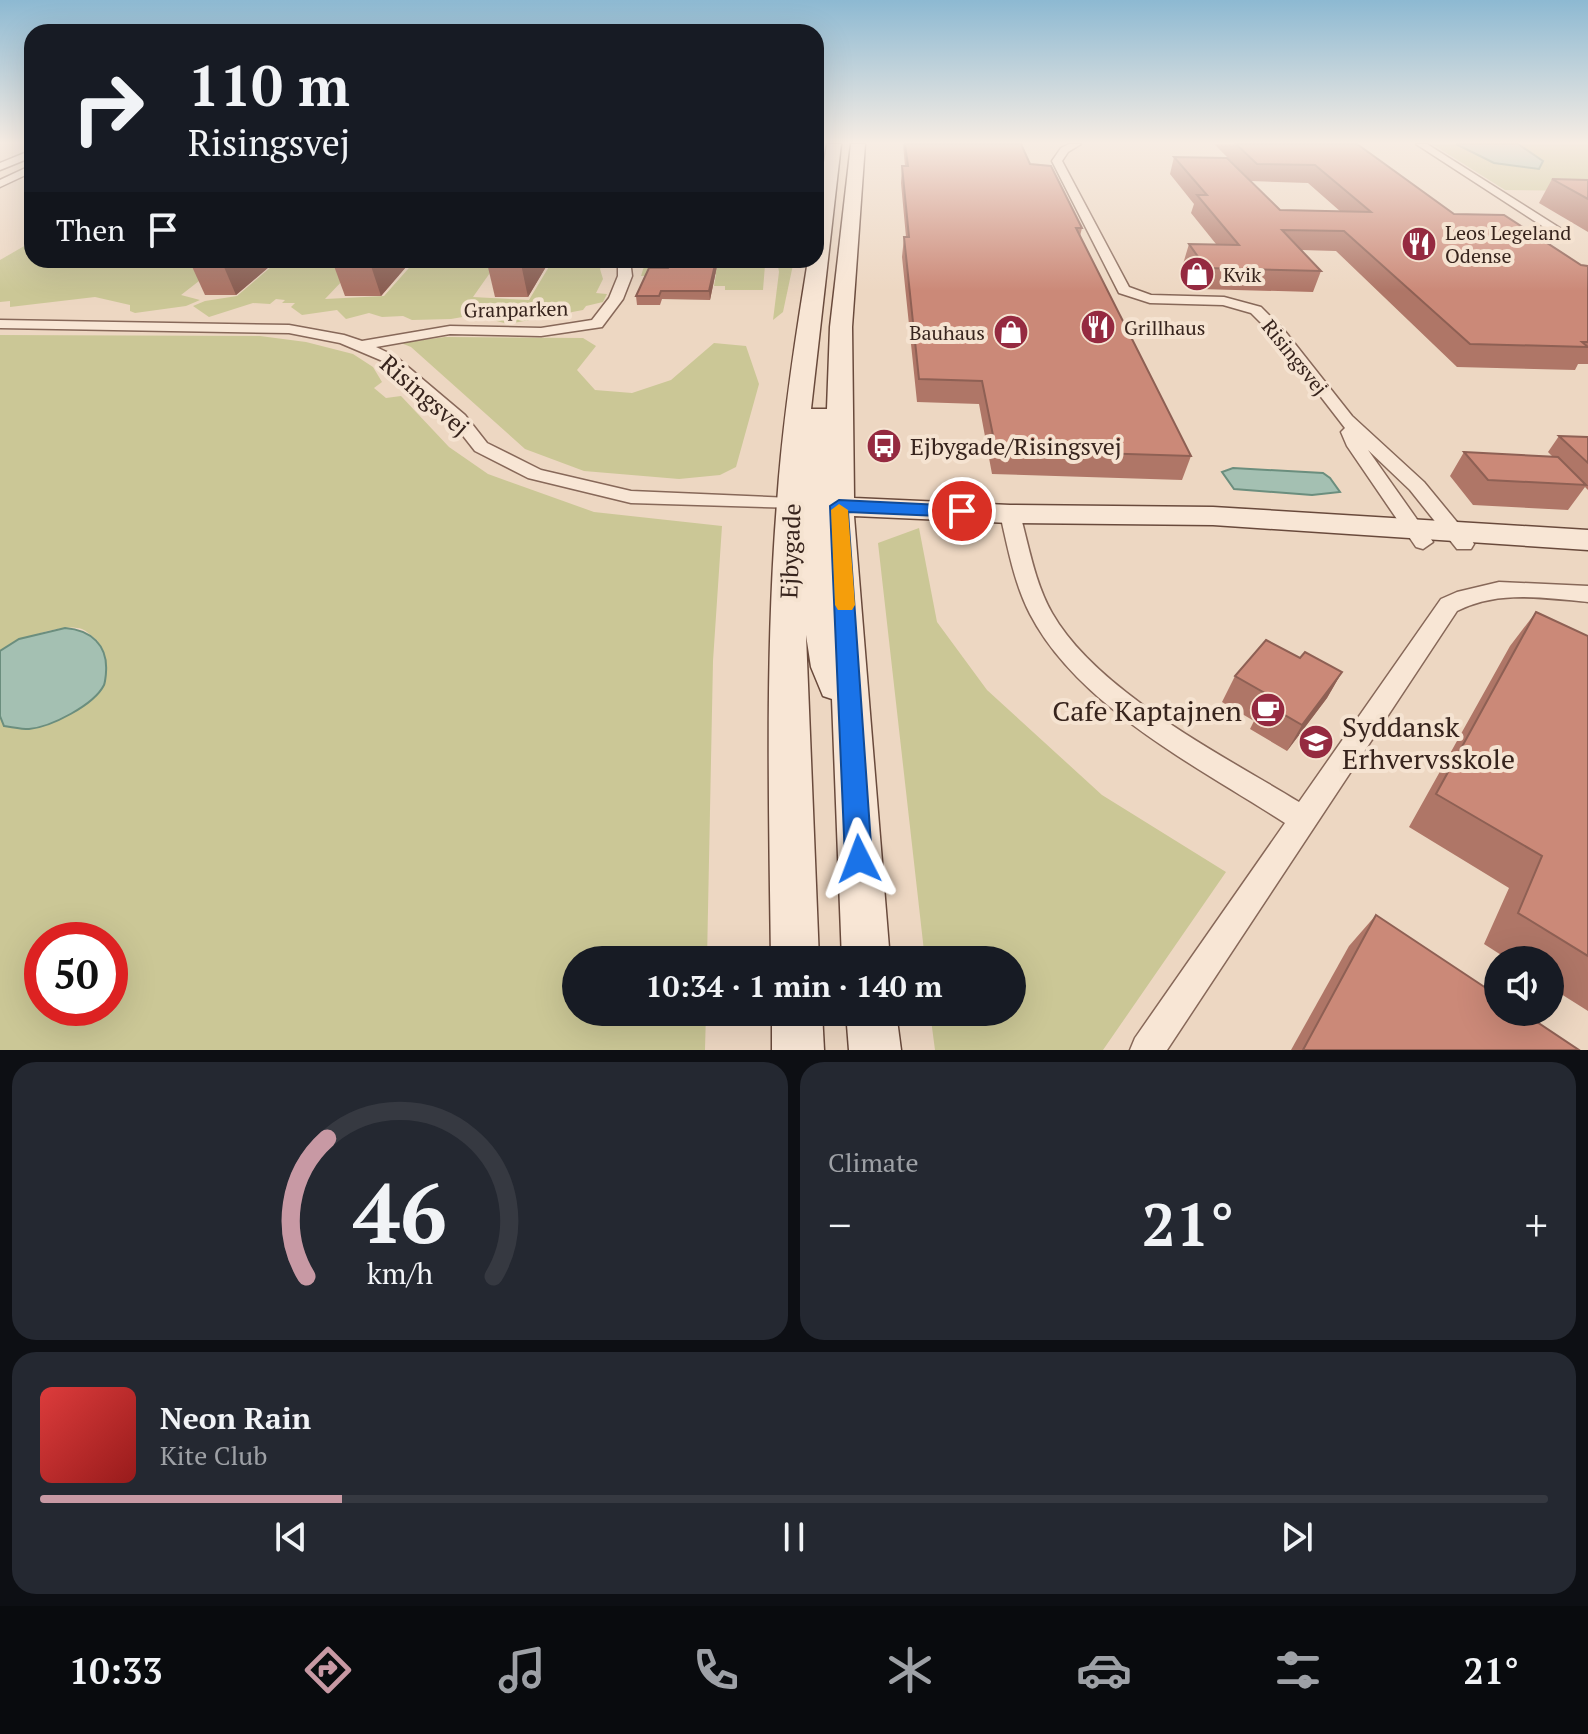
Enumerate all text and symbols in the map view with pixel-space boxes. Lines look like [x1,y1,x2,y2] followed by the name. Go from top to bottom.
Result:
[188,48,350,122] text: 110 m
[56,56,160,160] icon: right
[188,119,350,166] text: Risingsvej
[141,208,185,252] icon: arrive
[56,210,125,250] text: Then
[1445,219,1571,269] place label: Leos Legeland Odense
[1400,225,1438,263] restaurant icon: Leos Legeland Odense
[1178,255,1216,293] shop icon: Kvik
[1223,261,1262,288] place label: Kvik
[463,295,569,323] street label: Granparken
[1079,308,1117,346] restaurant icon: Grillhaus
[992,313,1030,351] shop icon: Bauhaus
[1256,313,1334,401] street label: Risingsvej
[1124,314,1205,341] place label: Grillhaus
[909,319,985,346] place label: Bauhaus
[374,347,476,443] street label: Risingsvej
[865,427,903,465] bus stop icon: Ejbygade/Risingsvej
[910,430,1122,462] place label: Ejbygade/Risingsvej
[928,477,996,545] pin
[940,489,984,533] icon: arrive
[772,503,808,599] street label: Ejbygade
[1249,691,1287,729] cafe icon: Cafe Kaptajnen
[1052,692,1242,729] place label: Cafe Kaptajnen
[1342,708,1515,777] place label: Syddansk Erhvervsskole
[1297,723,1335,761] school or university icon: Syddansk Erhvervsskole
[817,817,901,901] position arrow
[24,922,128,1026] speed limit sign: 50
[1484,946,1564,1026] map controls
[1484,946,1564,1026] button: sound
[646,966,942,1006] text: 10:34 · 1 min · 140 m
[828,1145,919,1179] text: Climate
[353,1157,447,1267] text: 46
[1142,1184,1234,1263] text: 21°
[828,1195,851,1254] text: −
[1525,1195,1548,1254] text: +
[367,1254,433,1292] text: km/h
[160,1398,311,1438] text: Neon Rain
[160,1438,267,1472] text: Kite Club
[269,1515,313,1559] icon: previous
[772,1515,816,1559] icon: pause
[1275,1515,1319,1559] icon: next
[300,1642,356,1698] icon: directions
[494,1642,550,1698] icon: music
[688,1642,744,1698] icon: phone
[882,1642,938,1698] icon: climate
[1076,1642,1132,1698] icon: car
[1270,1642,1326,1698] icon: filters
[69,1647,163,1694] text: 10:33
[1463,1647,1519,1694] text: 21°

